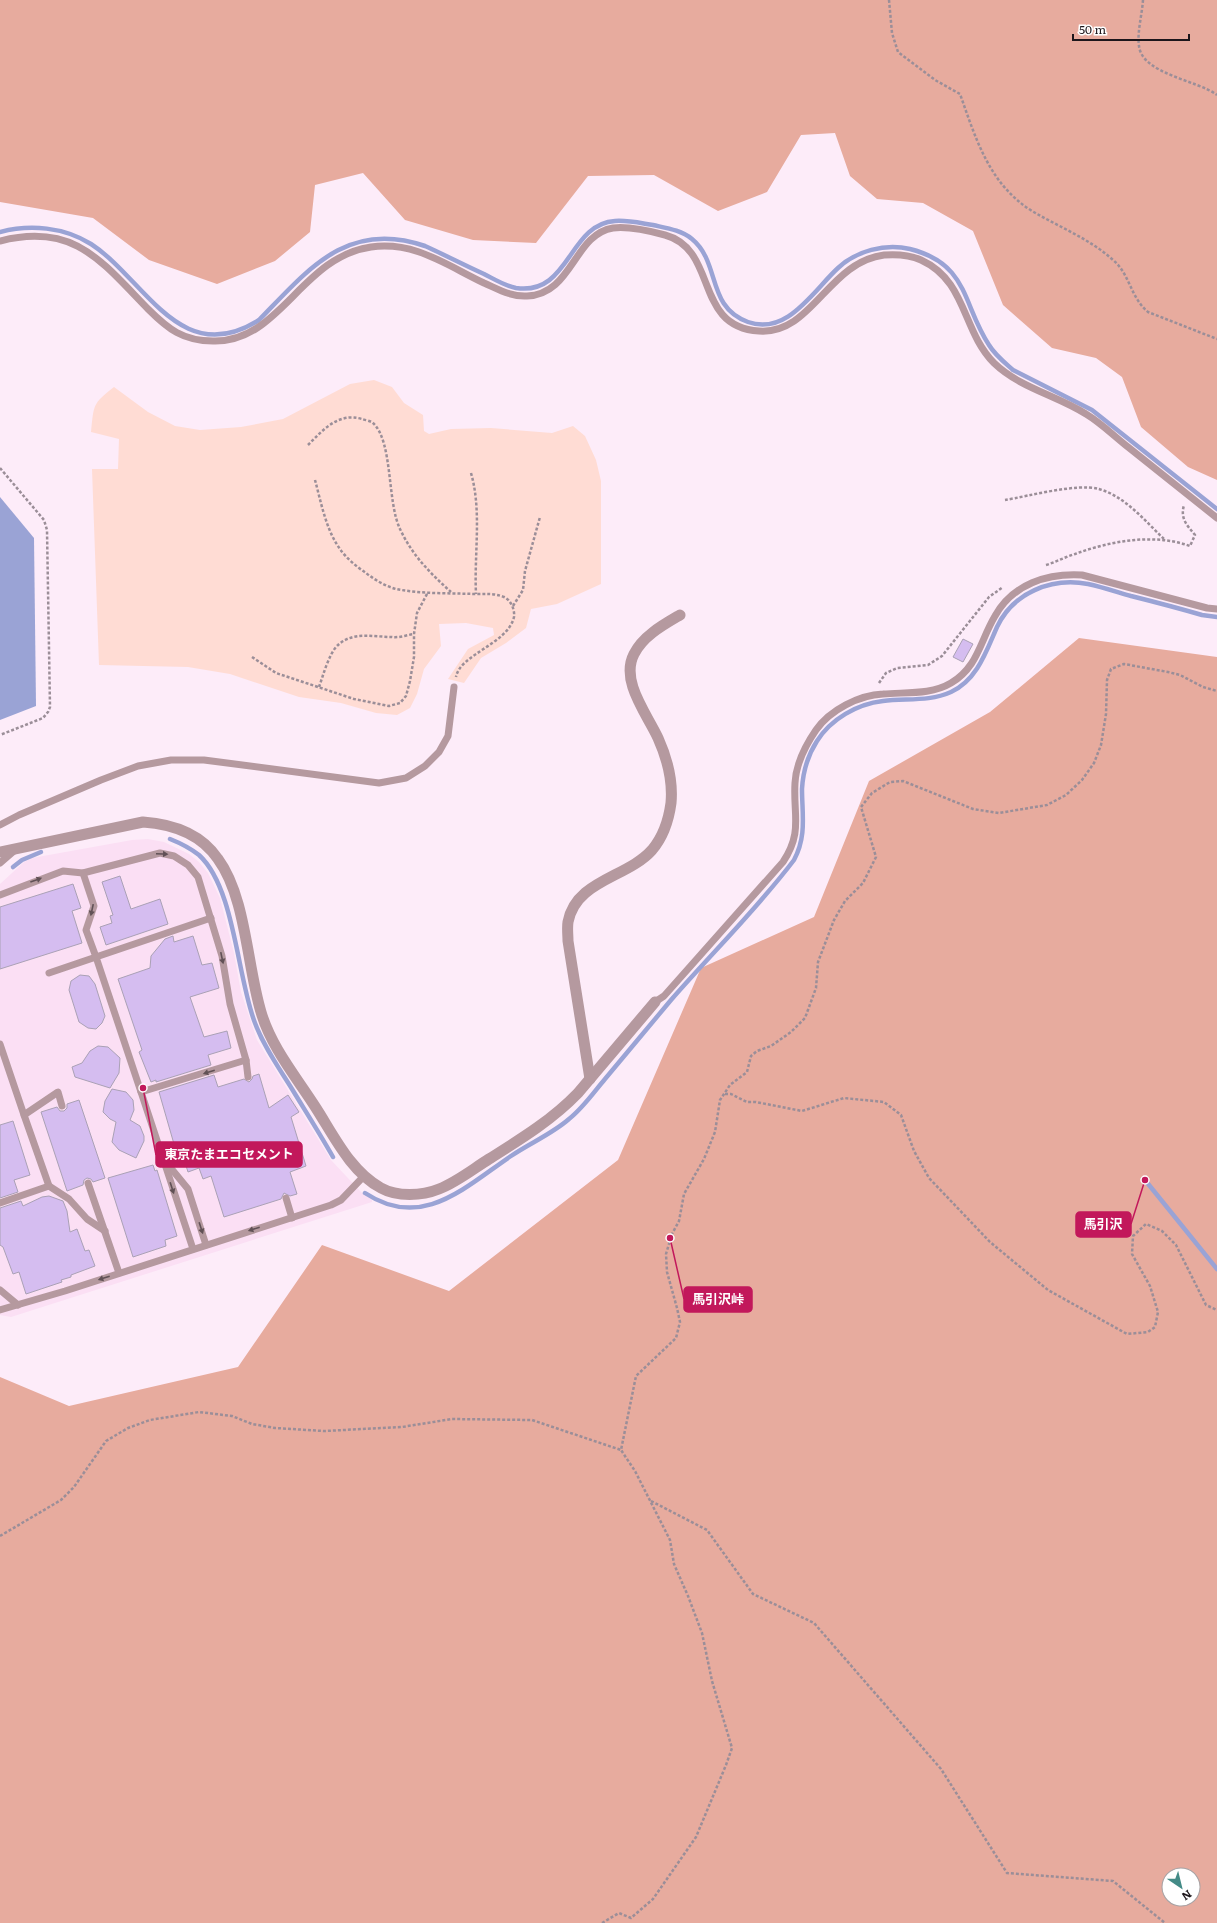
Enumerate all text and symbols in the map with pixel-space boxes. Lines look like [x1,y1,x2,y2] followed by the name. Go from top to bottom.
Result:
[1073,16,1189,42] scale bar
[1079,20,1106,38] text: 50 m
[155,851,168,858] one-way arrow
[31,877,43,883] one-way arrow
[89,904,95,916] one-way arrow
[220,952,226,965] one-way arrow
[203,1069,215,1075] one-way arrow
[156,1142,302,1167] callout: 東京たまエコセメント
[164,1144,294,1163] text: 東京たまエコセメント
[169,1182,175,1194] one-way arrow
[1076,1212,1131,1237] callout: 馬引沢
[1083,1214,1123,1233] text: 馬引沢
[198,1222,204,1234] one-way arrow
[248,1227,260,1233] one-way arrow
[98,1275,110,1281] one-way arrow
[684,1287,752,1312] callout: 馬引沢峠
[692,1289,744,1308] text: 馬引沢峠
[1161,1867,1201,1907] north arrow
[1179,1887,1196,1905] text: N

